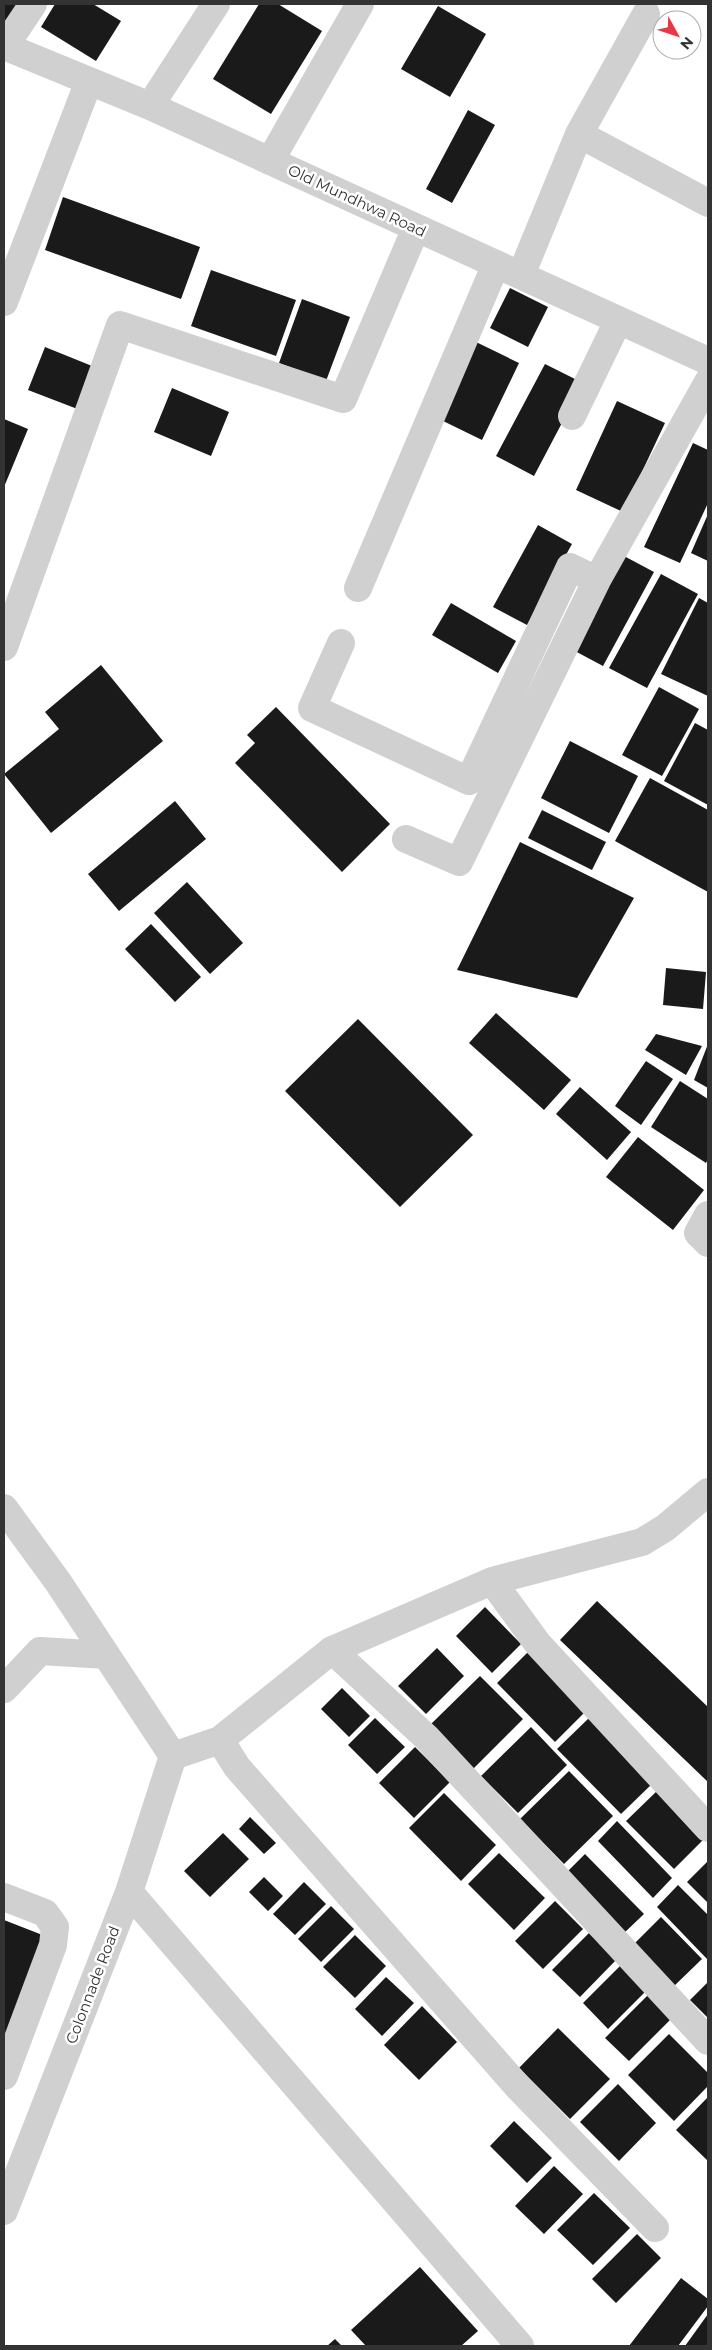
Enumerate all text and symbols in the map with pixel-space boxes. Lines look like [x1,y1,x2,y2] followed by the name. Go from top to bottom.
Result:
[652,10,702,60] north arrow
[676,33,697,53] text: N
[285,160,429,241] street label: Old Mundhwa Road
[61,1923,124,2046] street label: Colonnade Road

